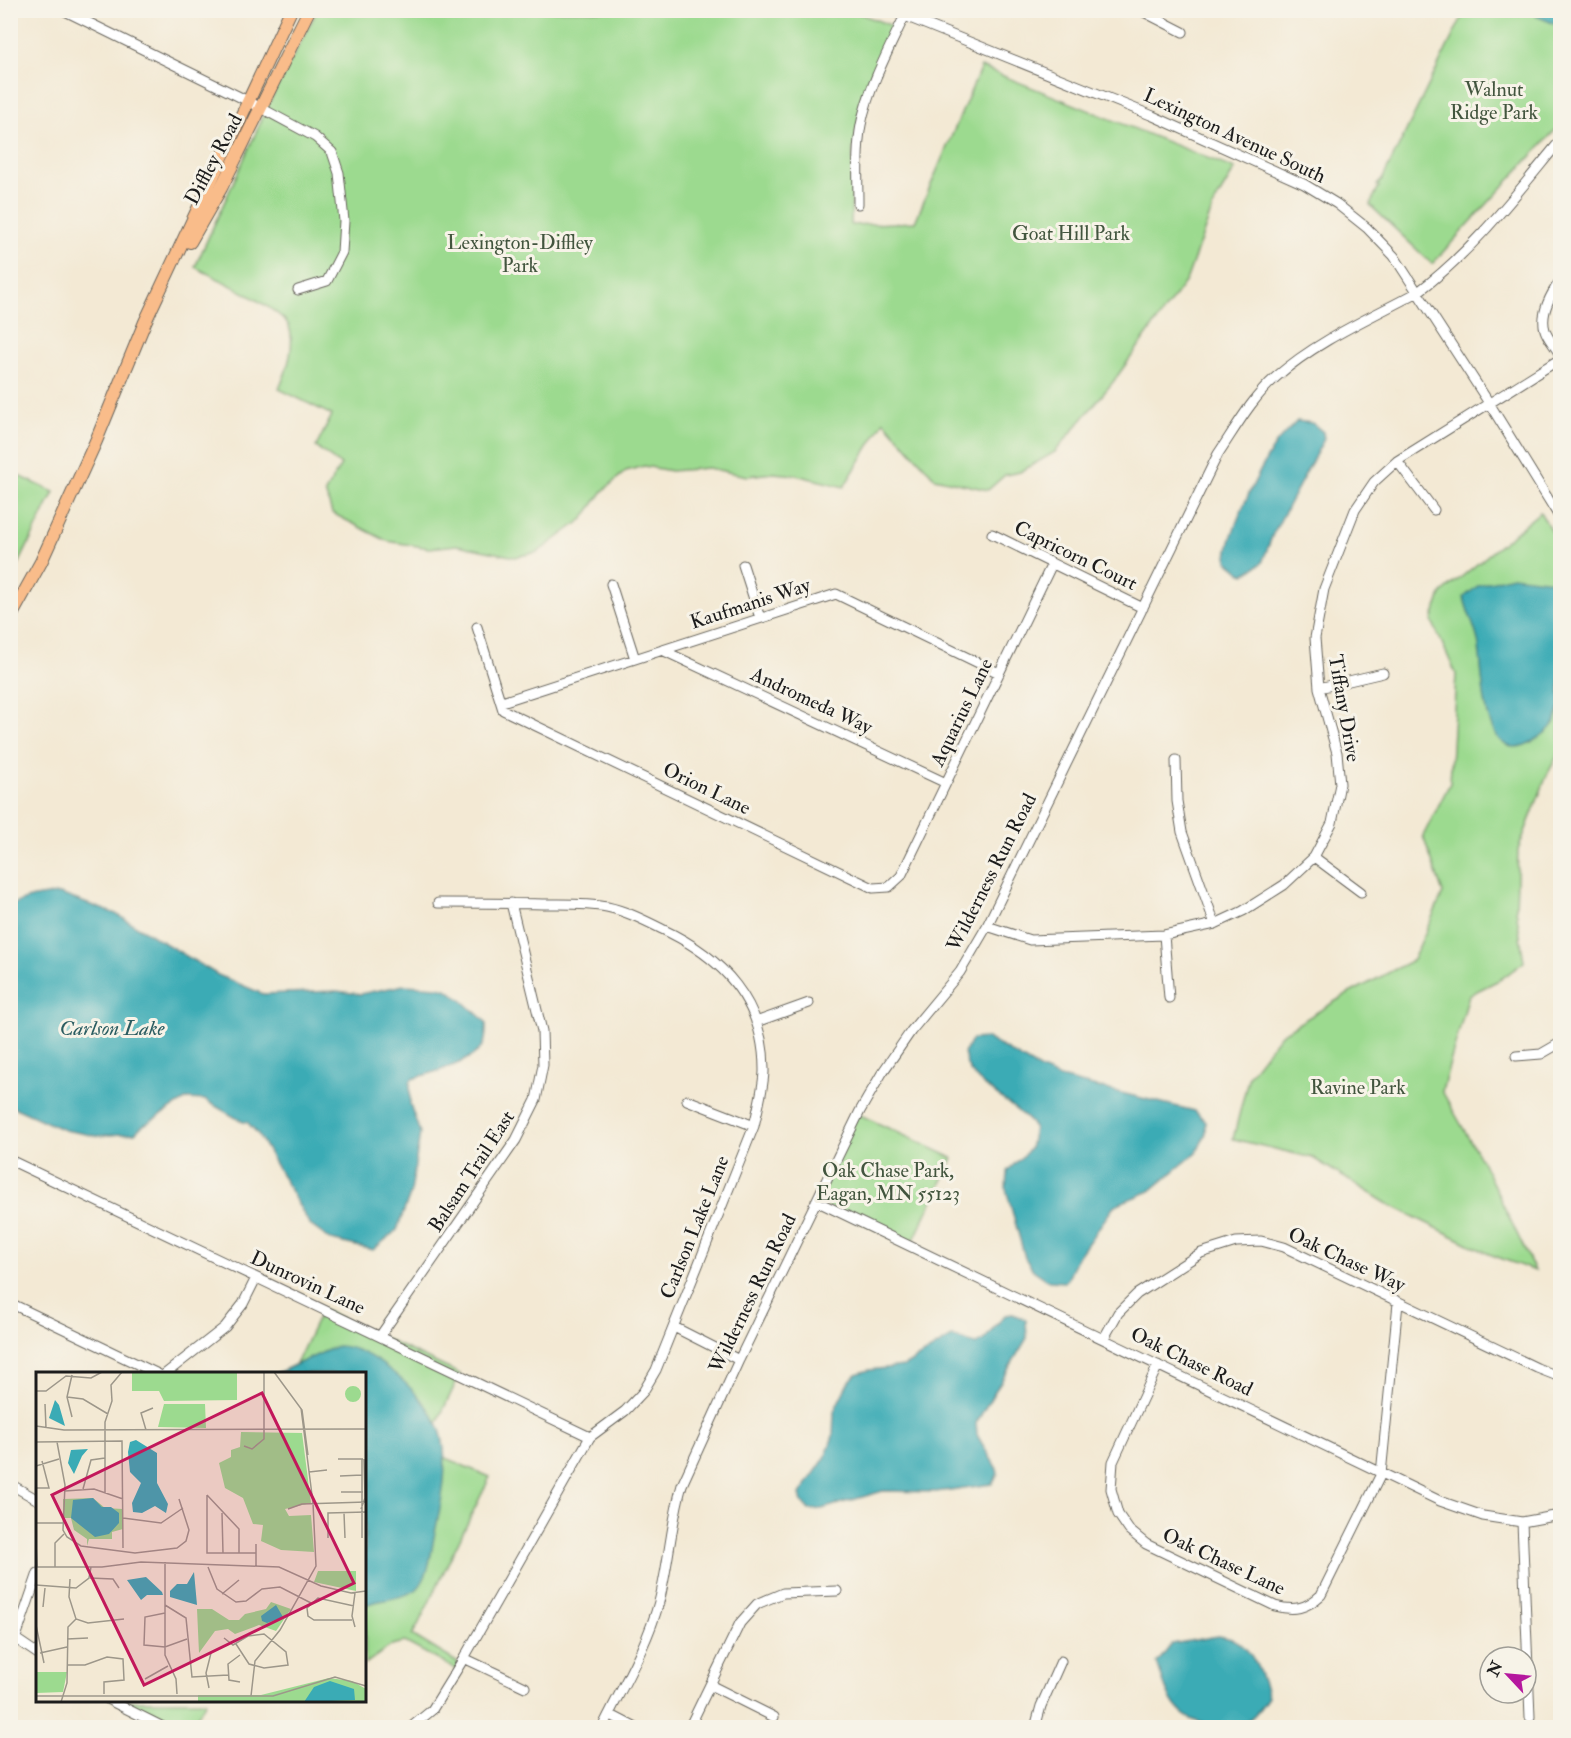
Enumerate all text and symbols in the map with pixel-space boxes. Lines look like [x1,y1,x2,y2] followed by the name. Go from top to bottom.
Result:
[1450,77,1539,125] park label: Walnut Ridge Park
[1140,82,1330,189] street label: Lexington Avenue South
[179,109,248,209] street label: Diffley Road
[1012,221,1130,246] park label: Goat Hill Park
[447,230,594,278] park label: Lexington-Diffley Park
[1010,515,1142,597] street label: Capricorn Court
[687,572,815,635] street label: Kaufmanis Way
[1323,653,1366,764] street label: Tiffany Drive
[924,654,998,771] street label: Aquarius Lane
[746,661,878,740] street label: Andromeda Way
[659,757,755,820] street label: Orion Lane
[940,789,1042,956] street label: Wilderness Run Road
[59,1015,166,1042] water label: Carlson Lake
[1310,1075,1406,1100] park label: Ravine Park
[423,1105,520,1237] street label: Balsam Trail East
[654,1152,735,1302] street label: Carlson Lake Lane
[816,1158,960,1206] park label: Oak Chase Park, Eagan, MN 55123
[703,1210,802,1378] street label: Wilderness Run Road
[1284,1221,1410,1298] street label: Oak Chase Way
[246,1245,369,1320] street label: Dunrovin Lane
[1127,1321,1257,1402] street label: Oak Chase Road
[36,1372,366,1702] inset map
[1158,1522,1289,1601] street label: Oak Chase Lane
[1478,1645,1538,1705] north arrow
[1483,1657,1508,1681] text: N

